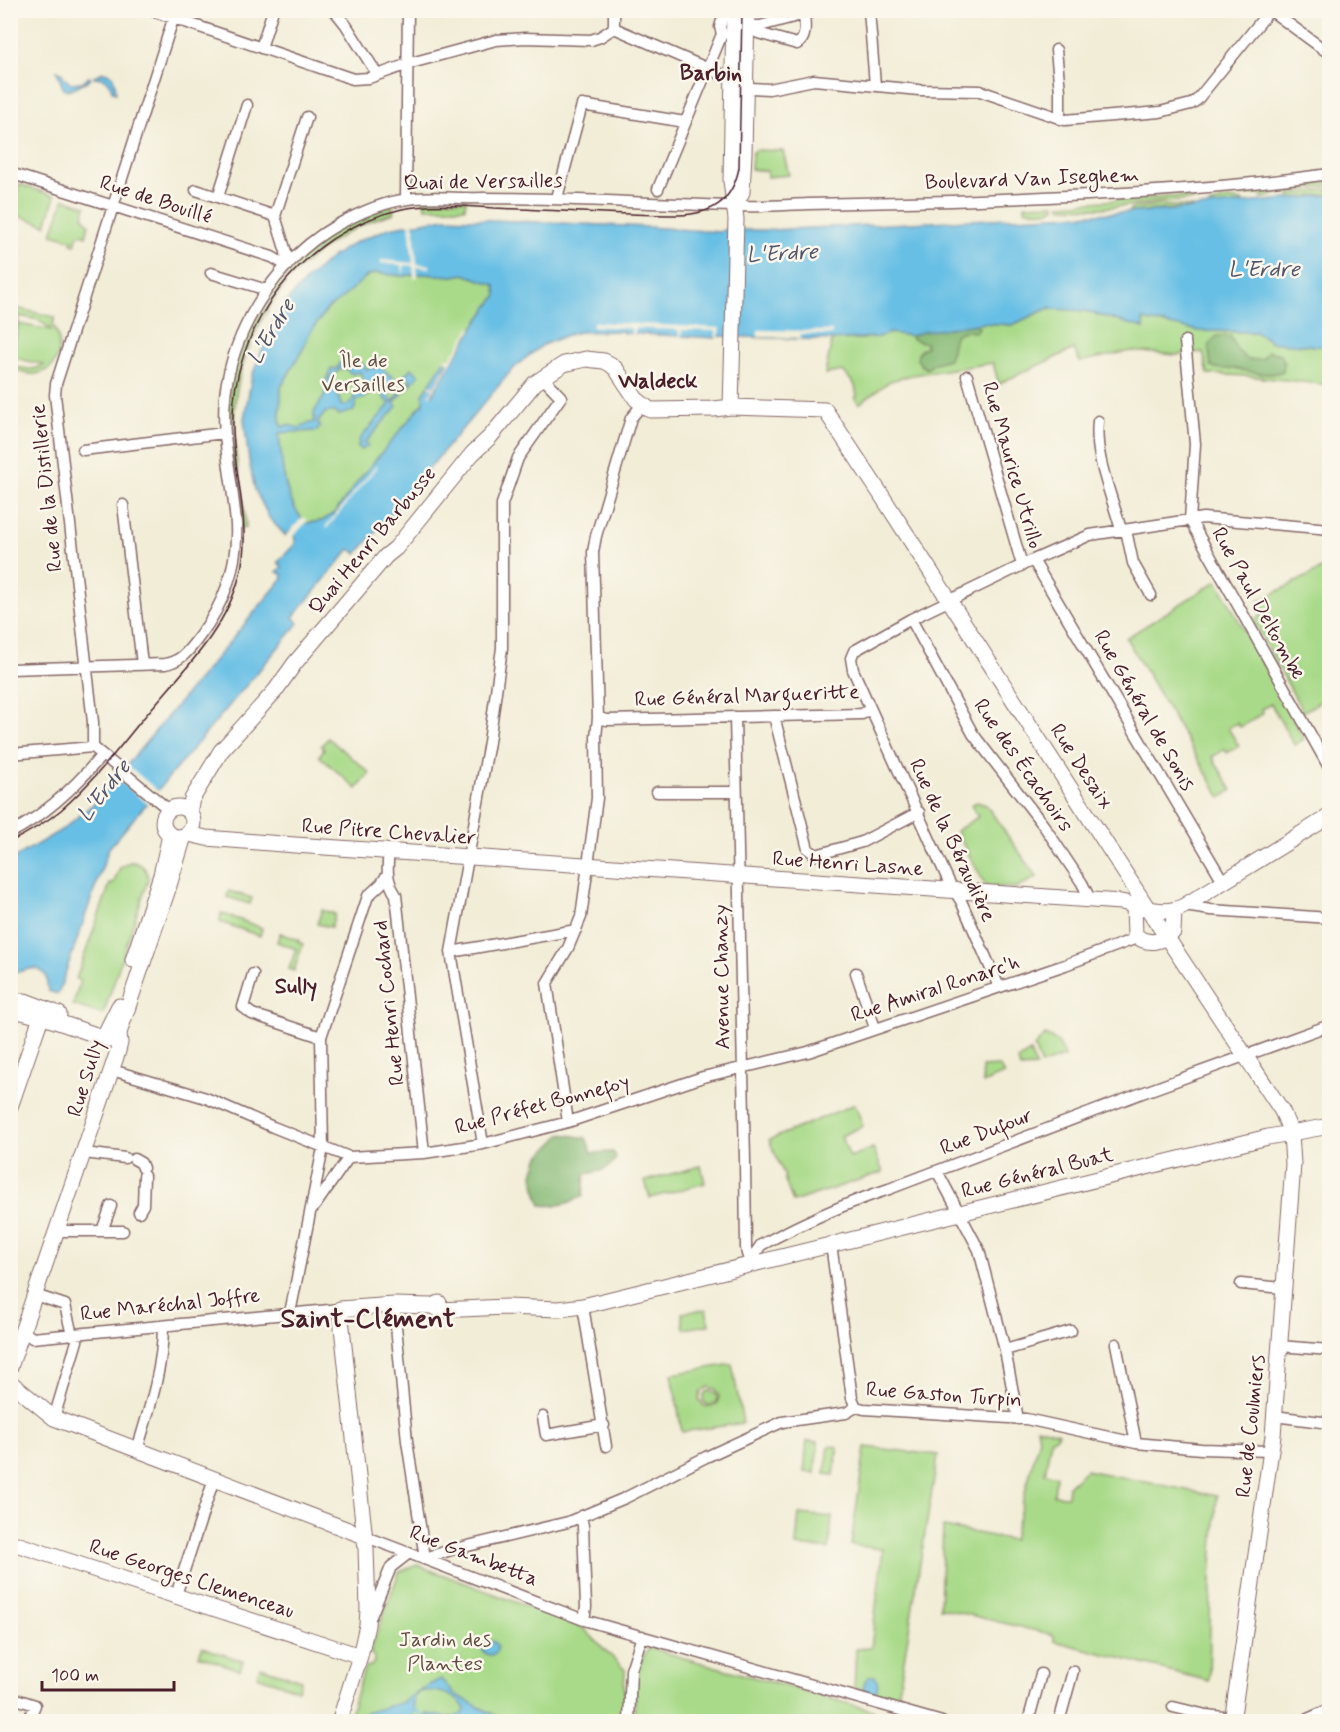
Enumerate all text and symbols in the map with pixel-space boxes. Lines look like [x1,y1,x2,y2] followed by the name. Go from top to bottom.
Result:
[680,60,742,88] district label: Barbin
[924,161,1140,198] street label: Boulevard Van Iseghem
[403,167,563,197] street label: Quai de Versailles
[96,169,215,231] street label: Rue de Bouillé
[746,238,820,270] water label: L'Erdre
[1228,256,1301,284] water label: L'Erdre
[241,293,303,370] water label: L'Erdre
[321,347,405,399] park label: Île de Versailles
[617,368,698,396] district label: Waldeck
[975,379,1049,552] street label: Rue Maurice Utrillo
[24,403,70,573] street label: Rue de la Distillerie
[302,461,443,621] street label: Quai Henri Barbusse
[1205,522,1312,685] street label: Rue Paul Deltombe
[1087,625,1202,796] street label: Rue Général de Sonis
[634,678,860,716] street label: Rue Général Margueritte
[967,693,1080,838] street label: Rue des Écachoirs
[1043,718,1120,815] street label: Rue Desaix
[72,754,138,828] water label: L'Erdre
[902,754,1002,927] street label: Rue de la Béraudière
[301,812,477,852] street label: Rue Pitre Chevalier
[771,845,925,883] street label: Rue Henri Lasne
[707,904,737,1050] street label: Avenue Chanzy
[366,919,412,1087] street label: Rue Henri Cochard
[847,948,1023,1029] street label: Rue Amiral Ronarc'h
[275,973,317,1002] district label: Sully
[61,1036,111,1120] street label: Rue Sully
[452,1068,633,1144] street label: Rue Préfet Bonnefoy
[936,1101,1038,1164] street label: Rue Dufour
[958,1140,1117,1205] street label: Rue Général Buat
[79,1282,261,1328] street label: Rue Maréchal Joffre
[280,1302,456,1337] district label: Saint-Clément
[1230,1353,1272,1499] street label: Rue de Coulmiers
[865,1376,1023,1414] street label: Rue Gaston Turpin
[405,1519,542,1593] street label: Rue Gambetta
[85,1533,298,1626] street label: Rue Georges Clemenceau
[399,1626,491,1678] park label: Jardin des Plantes
[42,1654,174,1692] scale bar
[51,1664,99,1688] text: 100 m

